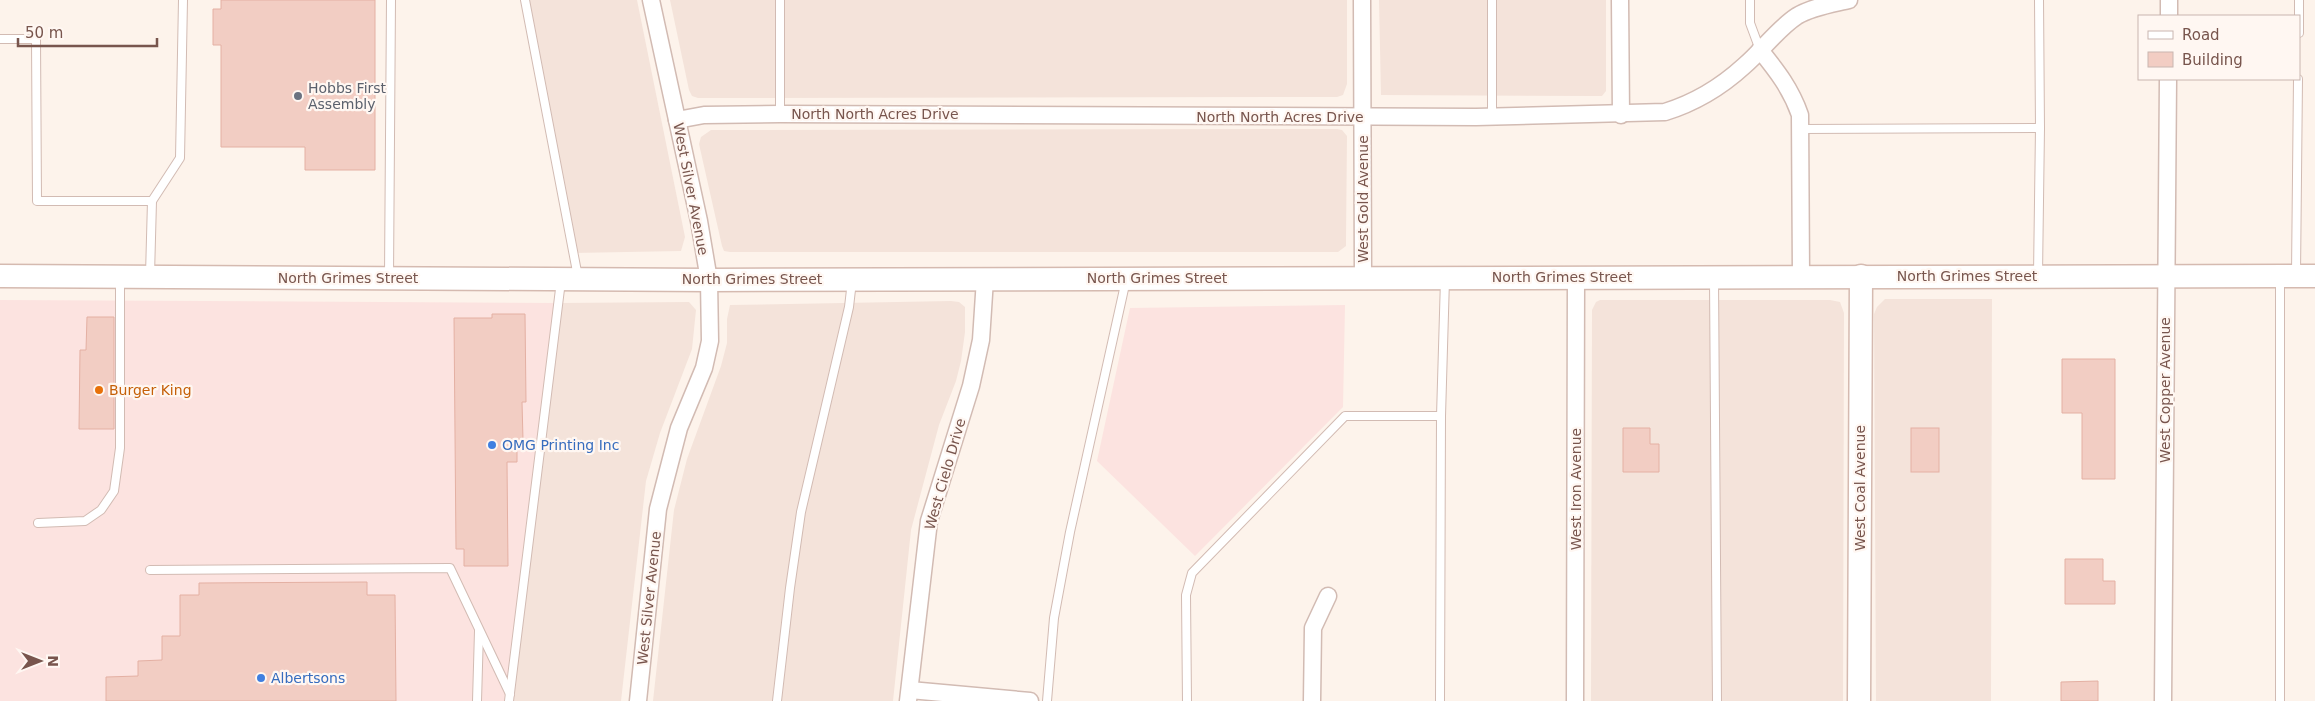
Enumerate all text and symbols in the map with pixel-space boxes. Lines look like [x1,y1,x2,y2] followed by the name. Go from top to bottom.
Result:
[18,15,156,47] scale bar
[2138,15,2300,80] legend
[25,24,63,42] text: 50 m
[2182,26,2220,44] text: Road
[2182,51,2243,69] text: Building
[308,80,387,112] place label: Hobbs First Assembly
[292,90,304,102] marker: Hobbs First Assembly
[791,106,959,122] street label: North North Acres Drive
[1196,109,1364,125] street label: North North Acres Drive
[670,121,712,257] street label: West Silver Avenue
[1355,135,1371,263] street label: West Gold Avenue
[1897,268,2038,284] street label: North Grimes Street
[1492,269,1633,285] street label: North Grimes Street
[278,270,419,286] street label: North Grimes Street
[1087,270,1228,286] street label: North Grimes Street
[682,271,823,287] street label: North Grimes Street
[2157,317,2173,463] street label: West Copper Avenue
[109,382,192,398] place label: Burger King
[93,384,105,396] marker: Burger King
[921,416,969,532] street label: West Cielo Drive
[1852,425,1868,551] street label: West Coal Avenue
[1568,428,1584,550] street label: West Iron Avenue
[502,437,619,453] place label: OMG Printing Inc
[486,439,498,451] marker: OMG Printing Inc
[634,530,664,666] street label: West Silver Avenue
[15,636,65,686] north arrow
[45,655,61,667] text: N
[271,670,345,686] place label: Albertsons
[255,672,267,684] marker: Albertsons

